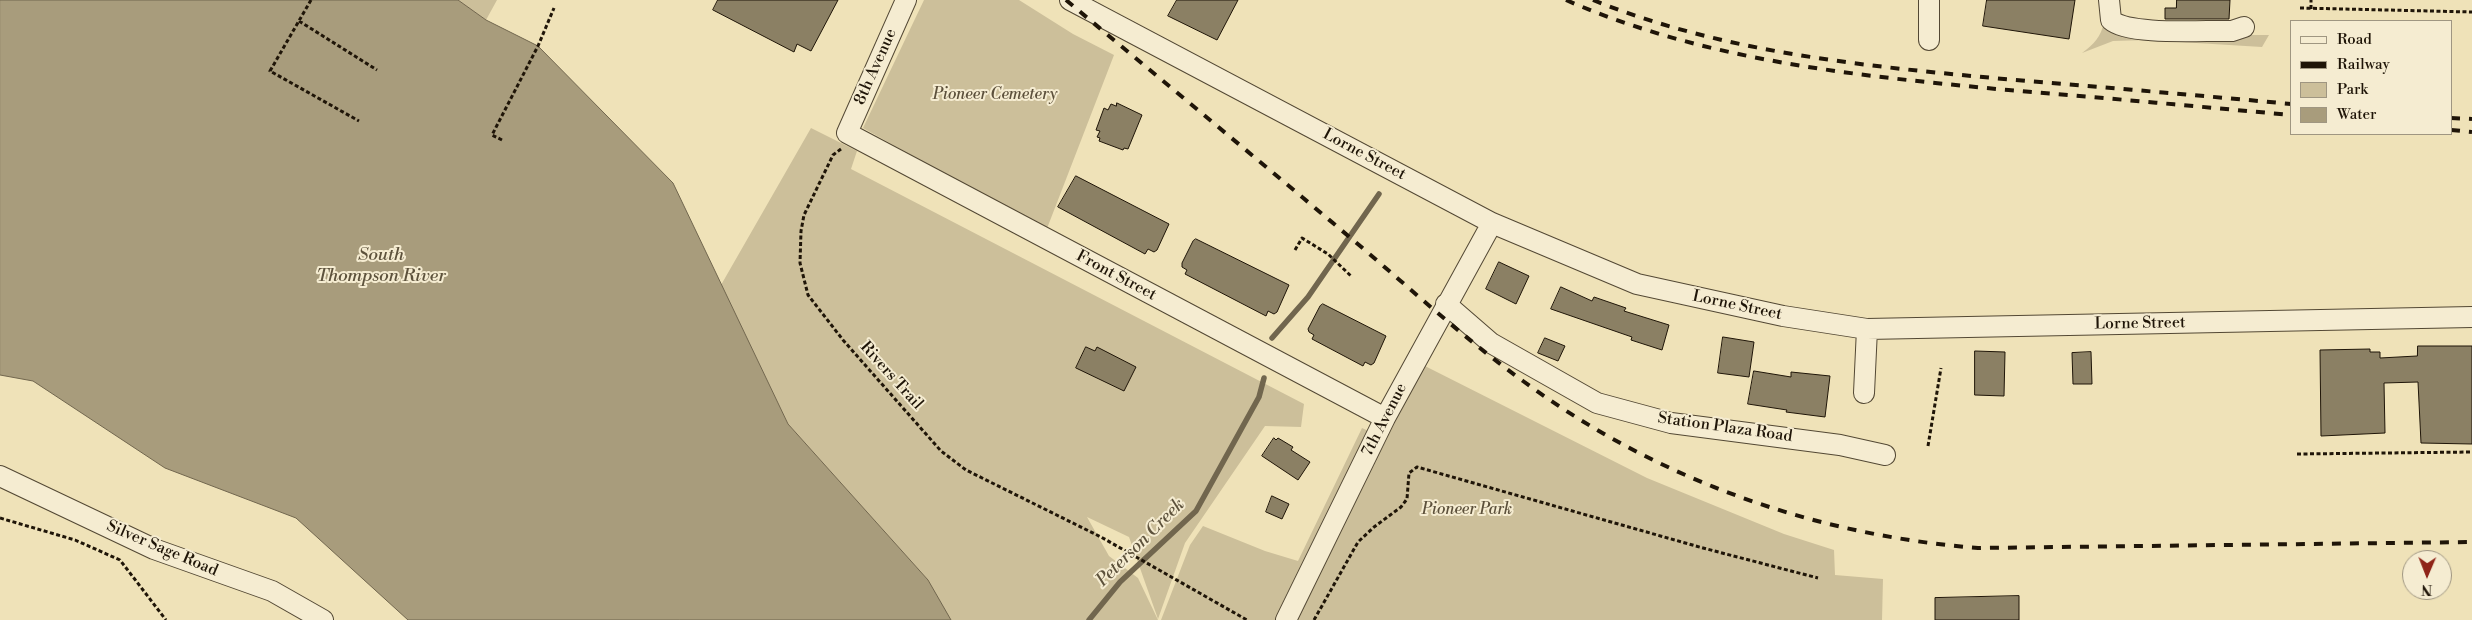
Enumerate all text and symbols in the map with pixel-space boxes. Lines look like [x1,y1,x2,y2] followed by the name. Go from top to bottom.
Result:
[2290,20,2452,135] legend
[851,26,901,108] street label: 8th Avenue
[2337,30,2372,49] text: Road
[2337,55,2390,74] text: Railway
[2337,80,2368,99] text: Park
[933,85,1057,105] park label: Pioneer Cemetery
[2337,105,2376,124] text: Water
[1319,125,1409,185] street label: Lorne Street
[316,245,446,288] water label: South Thompson River
[1073,247,1159,305] street label: Front Street
[1690,287,1784,325] street label: Lorne Street
[2094,314,2186,334] street label: Lorne Street
[855,338,927,414] street label: Rivers Trail
[1358,380,1412,460] street label: 7th Avenue
[1656,409,1794,447] street label: Station Plaza Road
[1092,494,1190,592] water label: Peterson Creek
[1422,500,1512,520] park label: Pioneer Park
[103,517,221,581] street label: Silver Sage Road
[2402,550,2452,600] north arrow
[2421,580,2432,598] text: N

